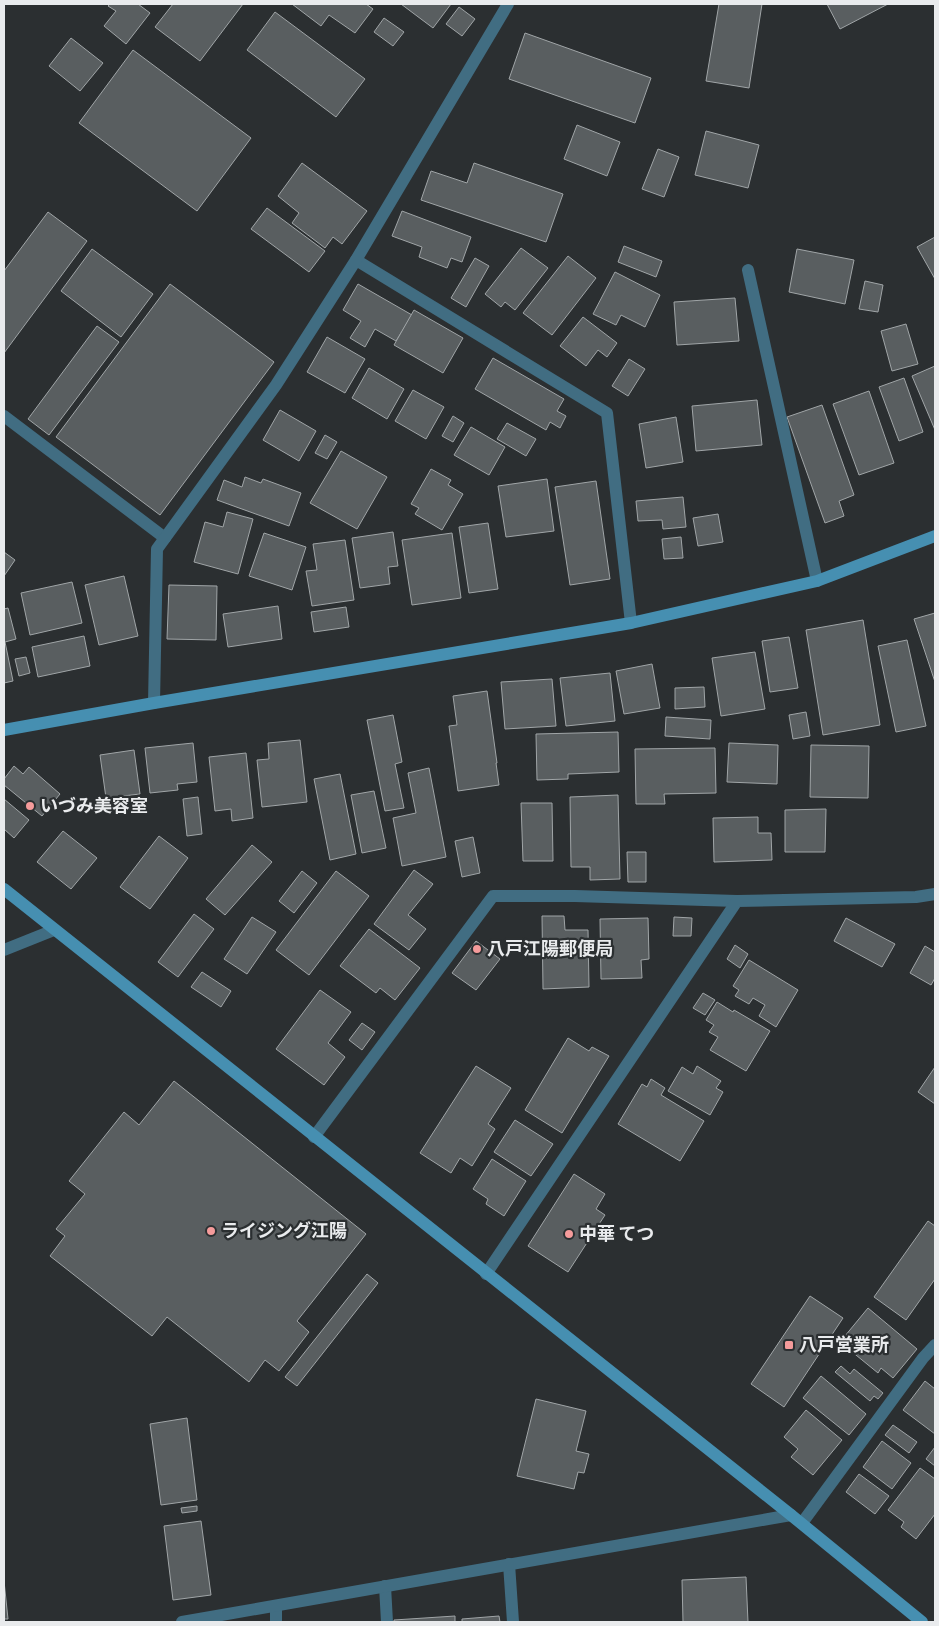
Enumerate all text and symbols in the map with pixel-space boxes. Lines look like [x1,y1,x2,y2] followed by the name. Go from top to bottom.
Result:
[40,791,148,818] place label: いづみ美容室
[24,800,36,812] marker: いづみ美容室
[487,934,613,961] place label: 八戸江陽郵便局
[471,943,483,955] marker: 八戸江陽郵便局
[221,1216,347,1243] place label: ライジング江陽
[579,1219,654,1246] place label: 中華 てつ
[205,1225,217,1237] marker: ライジング江陽
[563,1228,575,1240] marker: 中華 てつ
[799,1330,889,1357] place label: 八戸営業所
[783,1339,795,1351] marker: 八戸営業所

